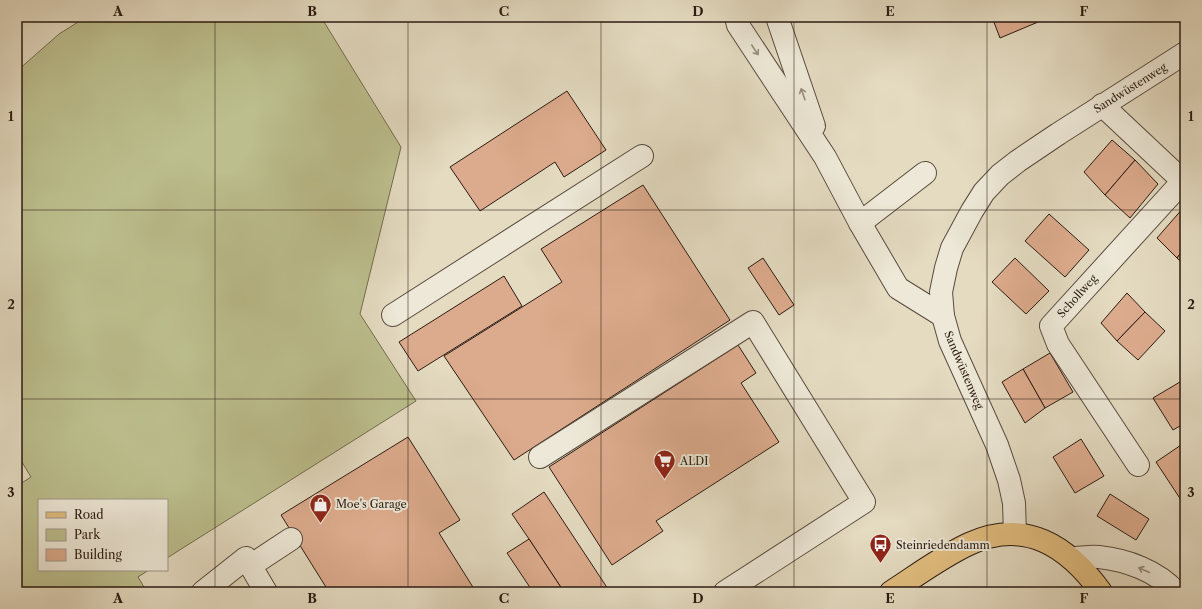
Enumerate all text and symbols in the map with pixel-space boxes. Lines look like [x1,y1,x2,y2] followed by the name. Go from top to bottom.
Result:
[112,3,124,19] text: A
[307,3,317,19] text: B
[499,3,509,19] text: C
[692,3,704,19] text: D
[885,3,895,19] text: E
[1080,3,1089,19] text: F
[751,45,759,56] one-way arrow
[1091,60,1169,116] street label: Sandwüstenweg
[799,87,806,100] one-way arrow
[8,108,14,124] text: 1
[1188,108,1194,124] text: 1
[1054,271,1100,320] street label: Schollweg
[7,296,15,312] text: 2
[1187,296,1195,312] text: 2
[941,329,987,411] street label: Sandwüstenweg
[651,448,677,481] supermarket icon: ALDI
[679,454,708,468] place label: ALDI
[7,484,15,500] text: 3
[1187,484,1195,500] text: 3
[308,491,334,524] shop icon: Moe's Garage
[336,497,407,511] place label: Moe's Garage
[38,499,168,571] legend
[74,507,104,522] text: Road
[74,527,101,542] text: Park
[868,532,894,565] bus stop icon: Steinriedendamm
[896,538,991,552] place label: Steinriedendamm
[74,547,122,562] text: Building
[1139,566,1151,573] one-way arrow
[112,590,124,606] text: A
[307,590,317,606] text: B
[499,590,509,606] text: C
[692,590,704,606] text: D
[885,590,895,606] text: E
[1080,590,1089,606] text: F

